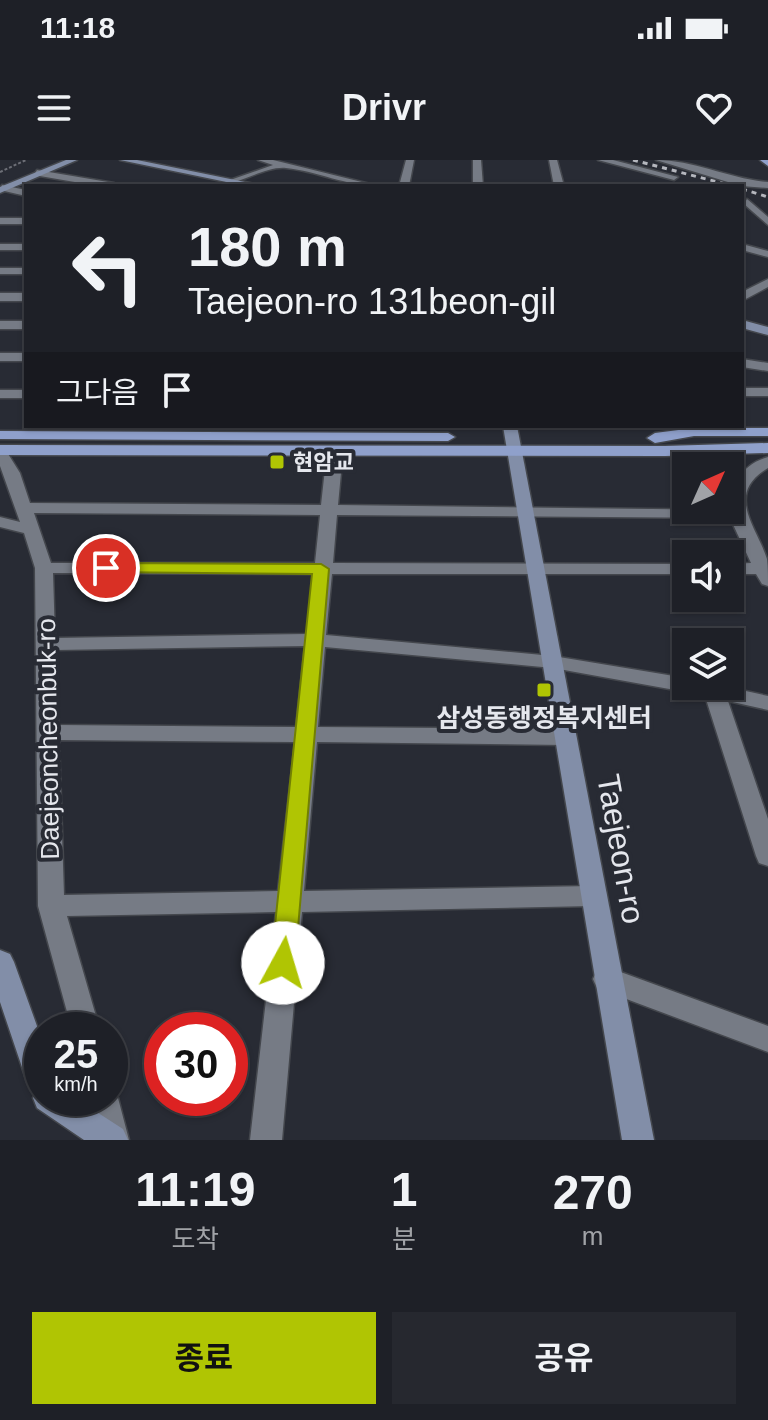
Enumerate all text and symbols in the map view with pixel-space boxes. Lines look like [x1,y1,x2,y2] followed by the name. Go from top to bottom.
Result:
[40,11,115,44] text: 11:18
[32,86,76,130] icon: menu
[692,86,736,130] icon: heart
[342,87,426,128] text: Drivr
[188,215,347,278] text: 180 m
[56,216,160,320] icon: left
[188,281,556,322] text: Taejeon-ro 131beon-gil
[155,368,199,412] icon: arrive
[56,376,139,409] text: 그다음
[293,450,354,475] place label: 현암교
[672,452,744,524] north arrow
[672,452,744,700] map controls
[268,453,286,471] marker: 현암교
[72,534,140,602] pin
[672,540,744,612] button: sound
[84,546,128,590] icon: arrive
[31,618,65,860] street label: Daejeoncheonbuk-ro
[672,628,744,700] button: layers
[535,681,553,699] marker: 삼성동행정복지센터
[436,703,652,733] place label: 삼성동행정복지센터
[590,771,652,927] street label: Taejeon-ro
[241,921,325,1005] position arrow
[144,1012,248,1116] speed limit sign: 30
[54,1032,98,1076] text: 25
[54,1073,98,1095] text: km/h
[135,1163,255,1216] text: 11:19
[391,1163,417,1216] text: 1
[553,1166,633,1219] text: 270
[582,1221,604,1251] text: m
[171,1224,219,1254] text: 도착
[392,1224,416,1254] text: 분
[32,1312,376,1404] button: 종료
[392,1312,736,1404] button: 공유

